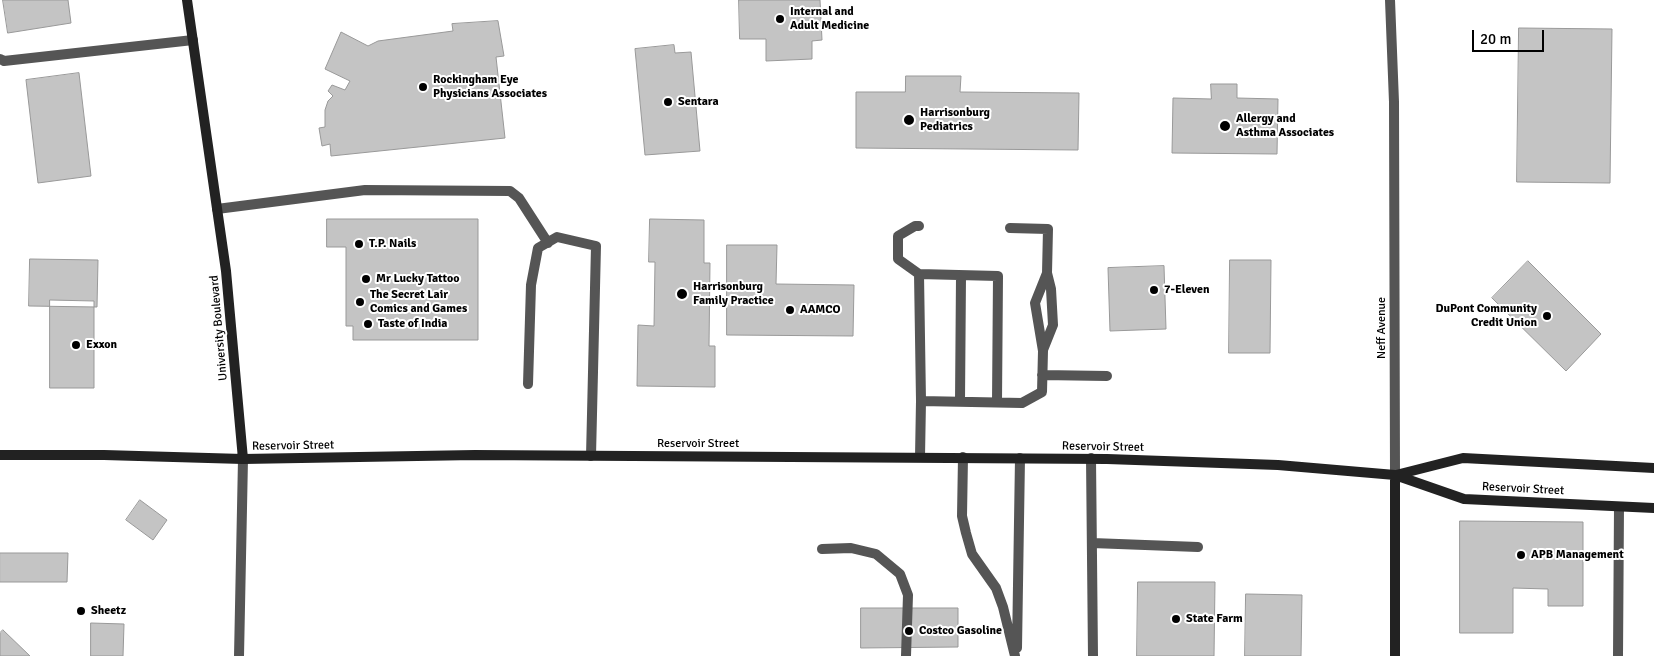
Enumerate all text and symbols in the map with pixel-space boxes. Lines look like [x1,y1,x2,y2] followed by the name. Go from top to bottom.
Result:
[790,5,869,33] place label: Internal and Adult Medicine
[774,13,786,25] marker: Internal and Adult Medicine
[1474,20,1546,52] scale bar
[1480,30,1511,48] text: 20 m
[433,73,547,101] place label: Rockingham Eye Physicians Associates
[417,81,429,93] marker: Rockingham Eye Physicians Associates
[678,95,719,109] place label: Sentara
[662,96,674,108] marker: Sentara
[920,106,990,134] place label: Harrisonburg Pediatrics
[1236,112,1334,140] place label: Allergy and Asthma Associates
[902,113,916,127] marker: Harrisonburg Pediatrics
[1218,119,1232,133] marker: Allergy and Asthma Associates
[369,237,416,251] place label: T.P. Nails
[353,238,365,250] marker: T.P. Nails
[376,272,459,286] place label: Mr Lucky Tattoo
[360,273,372,285] marker: Mr Lucky Tattoo
[207,275,231,381] street label: University Boulevard
[693,280,774,308] place label: Harrisonburg Family Practice
[1164,283,1210,297] place label: 7-Eleven
[1148,284,1160,296] marker: 7-Eleven
[675,287,689,301] marker: Harrisonburg Family Practice
[370,288,467,316] place label: The Secret Lair Comics and Games
[354,296,366,308] marker: The Secret Lair Comics and Games
[1375,297,1389,359] street label: Neff Avenue
[1435,302,1537,330] place label: DuPont Community Credit Union
[800,303,841,317] place label: AAMCO
[784,304,796,316] marker: AAMCO
[1541,310,1553,322] marker: DuPont Community Credit Union
[378,317,448,331] place label: Taste of India
[362,318,374,330] marker: Taste of India
[86,338,117,352] place label: Exxon
[70,339,82,351] marker: Exxon
[657,437,739,451] street label: Reservoir Street
[252,438,334,454] street label: Reservoir Street
[1062,439,1144,455] street label: Reservoir Street
[1482,480,1564,498] street label: Reservoir Street
[1531,548,1624,562] place label: APB Management
[1515,549,1527,561] marker: APB Management
[91,604,126,618] place label: Sheetz
[75,605,87,617] marker: Sheetz
[1186,612,1243,626] place label: State Farm
[1170,613,1182,625] marker: State Farm
[919,624,1002,638] place label: Costco Gasoline
[903,625,915,637] marker: Costco Gasoline

